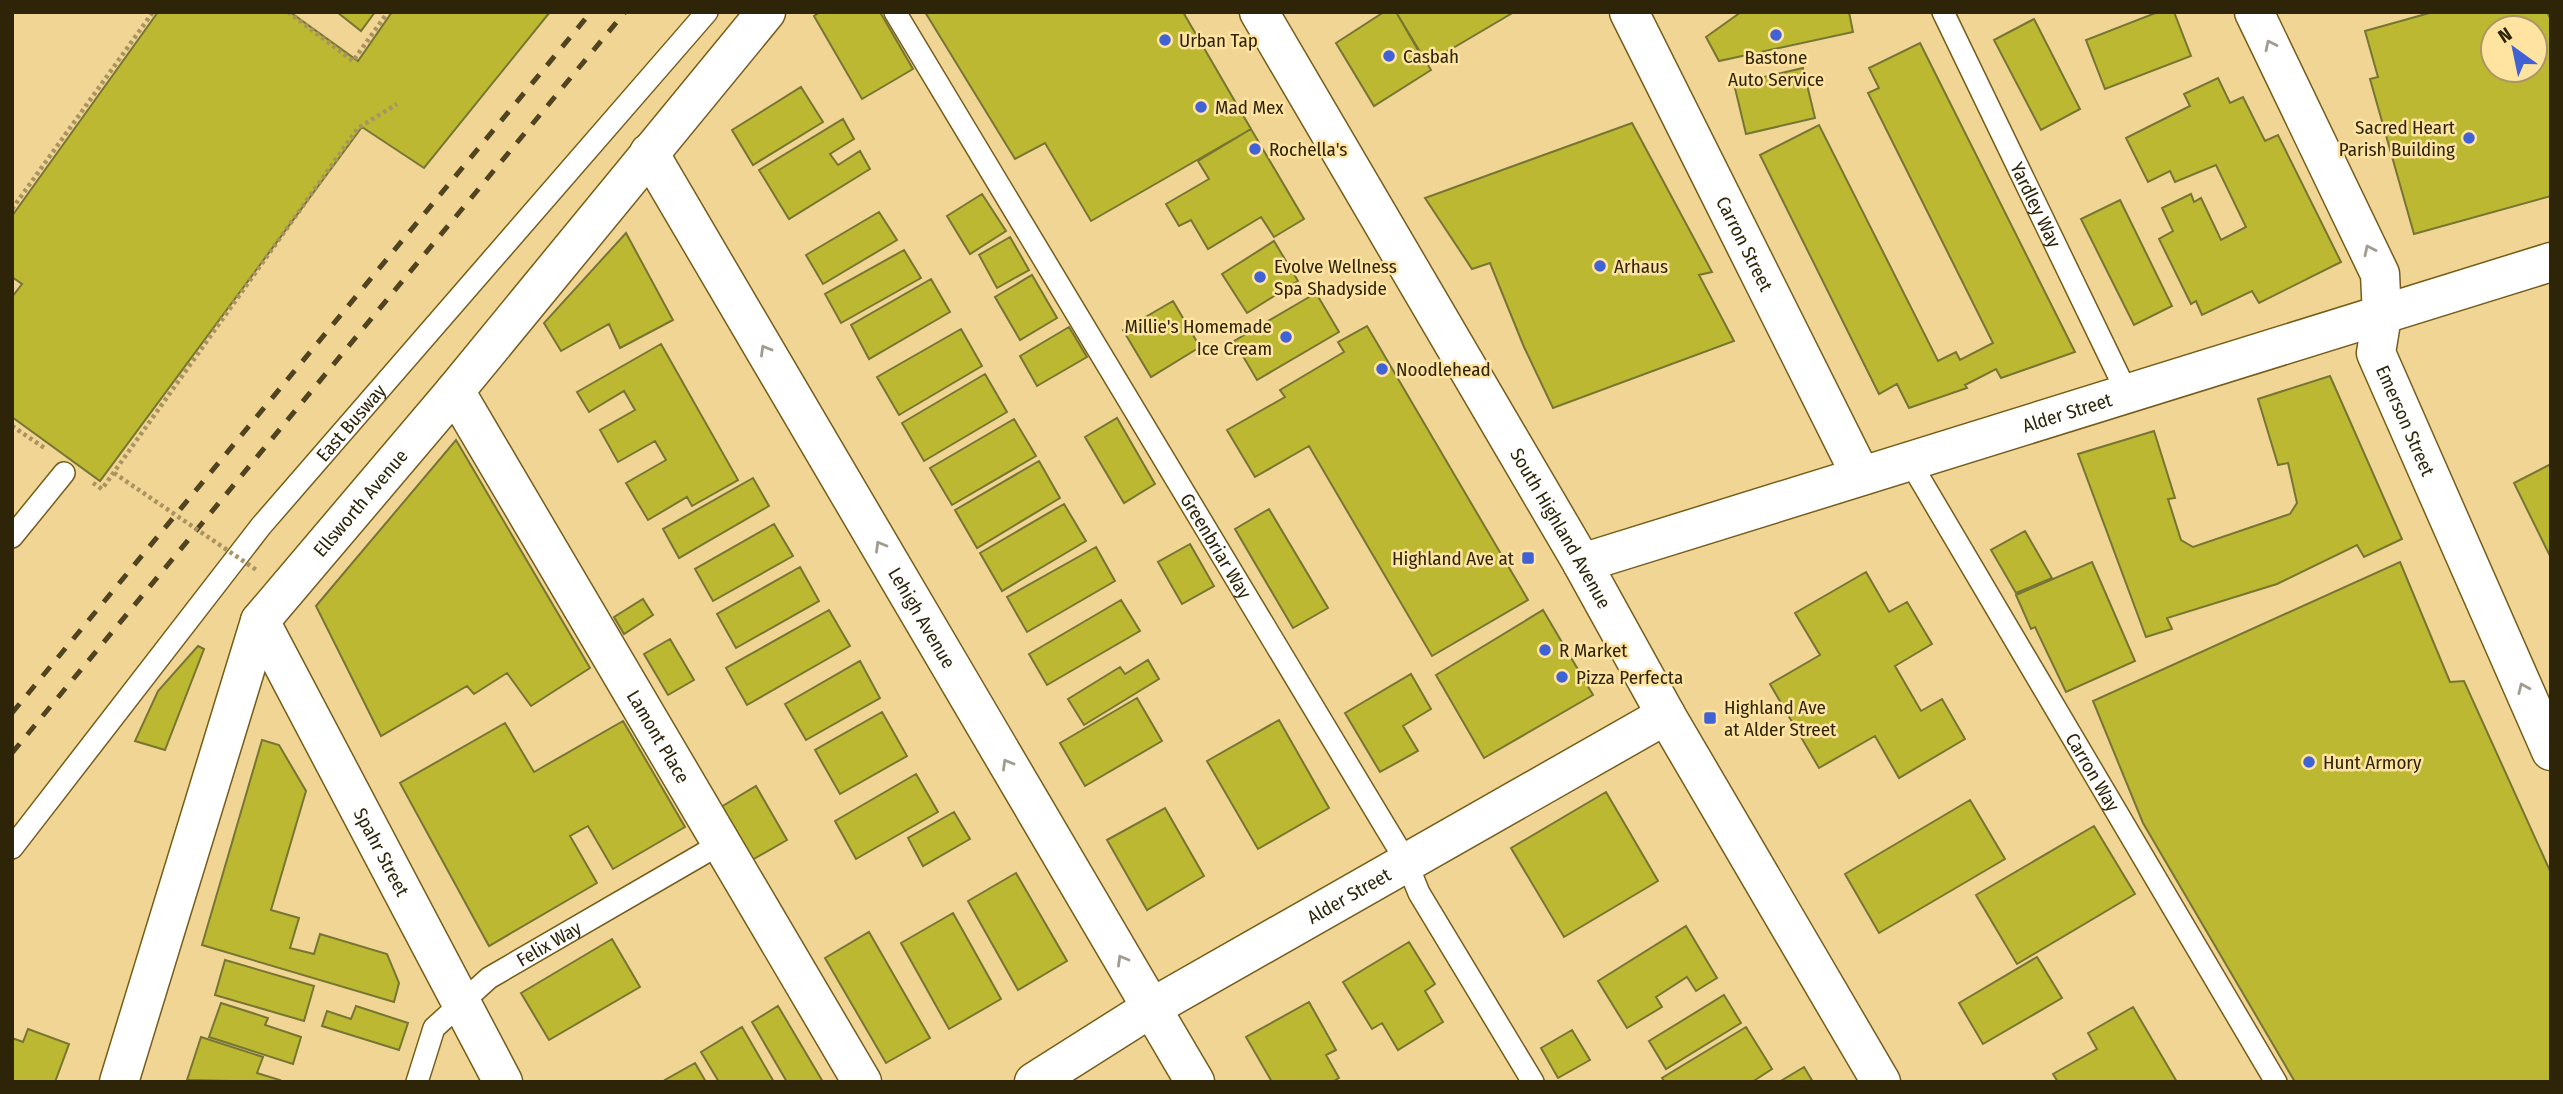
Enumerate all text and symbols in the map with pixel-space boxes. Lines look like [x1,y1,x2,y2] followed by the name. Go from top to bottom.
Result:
[2479,14,2549,84] north arrow
[2494,22,2516,48] text: N
[1768,27,1784,43] marker: Bastone Auto Service
[1179,29,1258,52] place label: Urban Tap
[1157,32,1173,48] marker: Urban Tap
[2265,40,2279,52] one-way arrow
[1403,45,1459,68] place label: Casbah
[1728,46,1824,91] place label: Bastone Auto Service
[1381,48,1397,64] marker: Casbah
[1215,96,1284,119] place label: Mad Mex
[1193,99,1209,115] marker: Mad Mex
[2339,116,2456,161] place label: Sacred Heart Parish Building
[2461,130,2477,146] marker: Sacred Heart Parish Building
[1269,138,1347,161] place label: Rochella's
[1247,141,1263,157] marker: Rochella's
[2006,158,2067,252] street label: Yardley Way
[1712,193,1778,295] street label: Carron Street
[2363,245,2377,258] one-way arrow
[1274,255,1397,300] place label: Evolve Wellness Spa Shadyside
[1614,255,1668,278] place label: Arhaus
[1592,258,1608,274] marker: Arhaus
[1252,269,1268,285] marker: Evolve Wellness Spa Shadyside
[1124,315,1272,360] place label: Millie's Homemade Ice Cream
[1278,329,1294,345] marker: Millie's Homemade Ice Cream
[760,344,773,357] one-way arrow
[1396,358,1491,381] place label: Noodlehead
[1374,361,1390,377] marker: Noodlehead
[2371,362,2440,480] street label: Emerson Street
[311,379,391,466] street label: East Busway
[2020,387,2115,437] street label: Alder Street
[308,444,412,561] street label: Ellsworth Avenue
[1506,444,1616,612] street label: South Highland Avenue
[1176,489,1257,603] street label: Greenbriar Way
[875,541,888,554] one-way arrow
[1392,547,1515,570] place label: Highland Ave at
[1520,550,1536,566] marker: Highland Ave at
[884,563,961,672] street label: Lehigh Avenue
[1559,639,1628,662] place label: R Market
[1537,642,1553,658] marker: R Market
[1576,666,1683,689] place label: Pizza Perfecta
[1554,669,1570,685] marker: Pizza Perfecta
[2517,683,2531,696] one-way arrow
[622,686,695,787] street label: Lamont Place
[1724,696,1837,741] place label: Highland Ave at Alder Street
[1702,710,1718,726] marker: Highland Ave at Alder Street
[2061,729,2125,816] street label: Carron Way
[2323,751,2422,774] place label: Hunt Armory
[2301,754,2317,770] marker: Hunt Armory
[1002,758,1015,771] one-way arrow
[349,804,415,901] street label: Spahr Street
[1303,862,1395,928] street label: Alder Street
[512,915,586,971] street label: Felix Way
[1117,954,1130,967] one-way arrow

